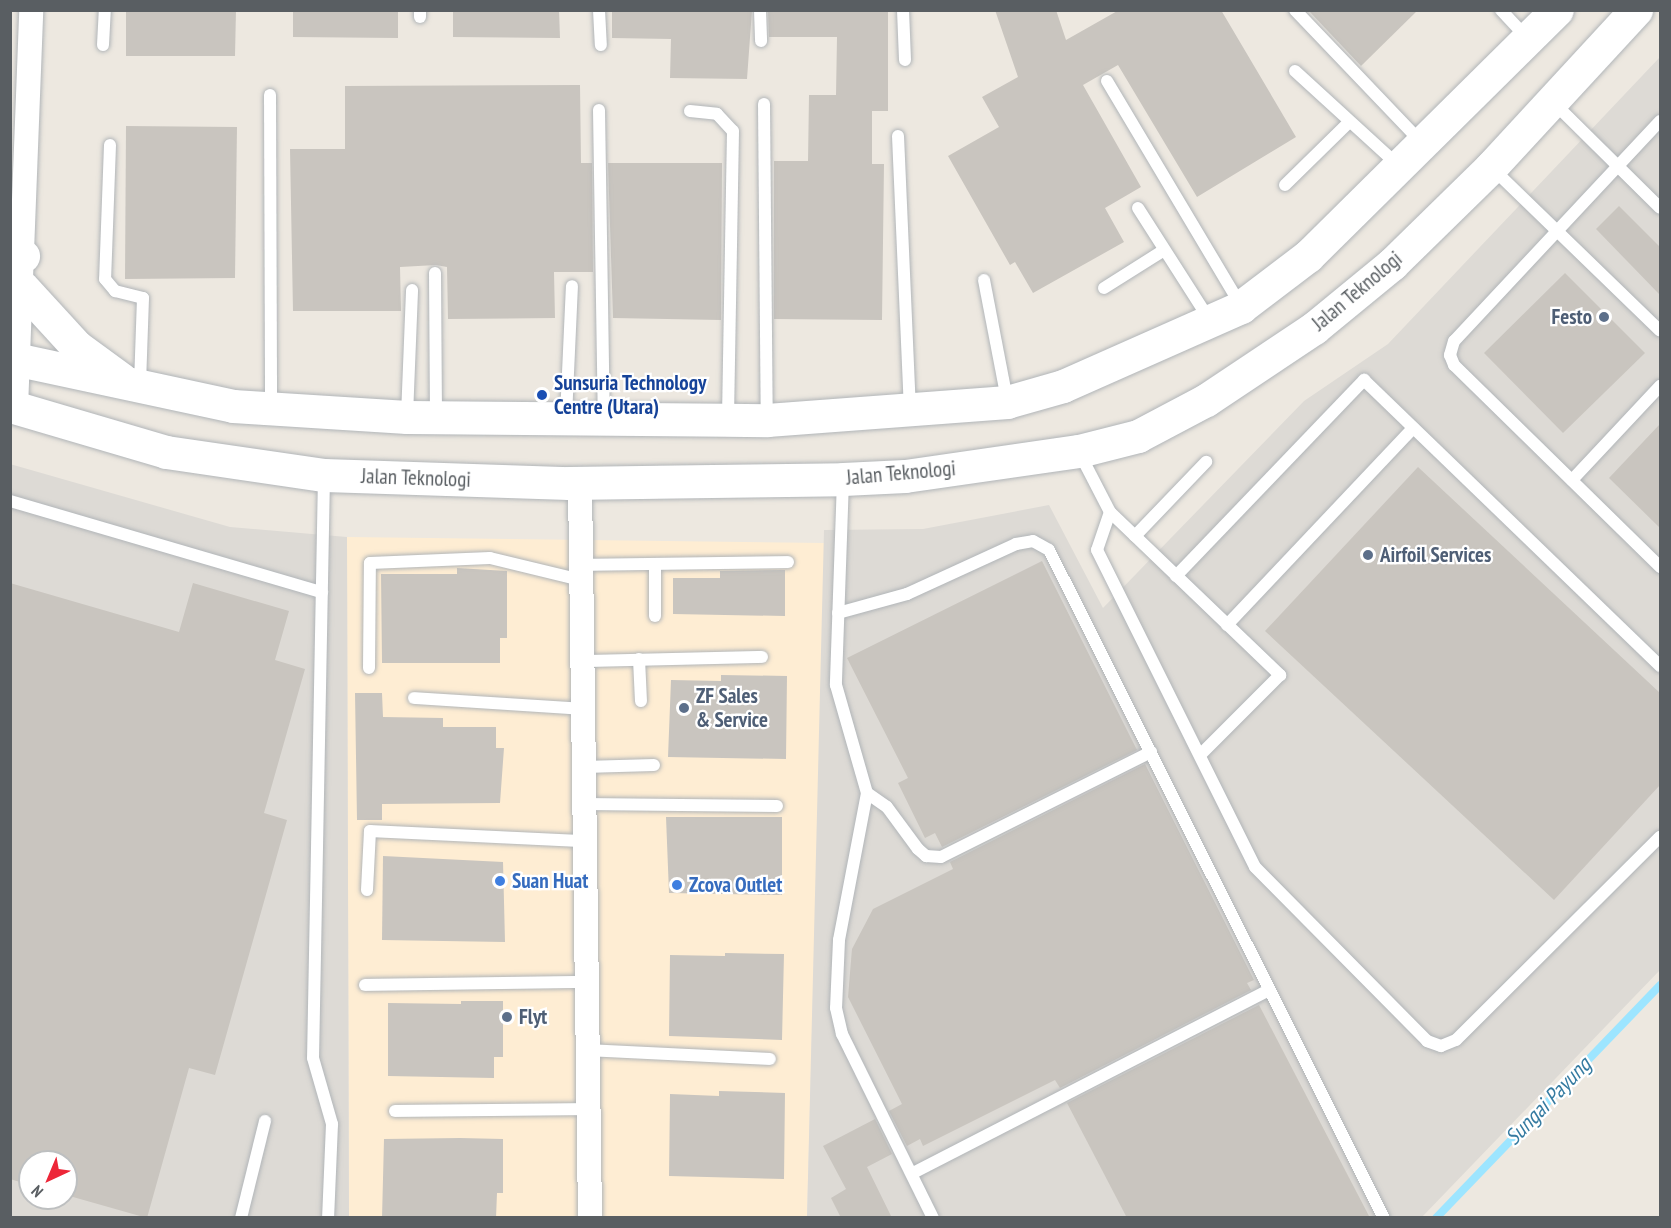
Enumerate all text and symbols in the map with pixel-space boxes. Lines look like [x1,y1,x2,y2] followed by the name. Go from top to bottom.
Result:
[1307,246,1407,336] street label: Jalan Teknologi
[1551,304,1592,330] place label: Festo
[1597,310,1611,324] marker: Festo
[554,370,707,420] place label: Sunsuria Technology Centre (Utara)
[535,388,549,402] marker: Sunsuria Technology Centre (Utara)
[845,456,957,490] street label: Jalan Teknologi
[360,463,472,493] street label: Jalan Teknologi
[1380,542,1491,568] place label: Airfoil Services
[1361,548,1375,562] marker: Airfoil Services
[696,683,768,733] place label: ZF Sales & Service
[677,701,691,715] marker: ZF Sales & Service
[512,868,588,894] place label: Suan Huat
[689,872,783,898] place label: Zcova Outlet
[493,874,507,888] marker: Suan Huat
[670,878,684,892] marker: Zcova Outlet
[519,1004,547,1030] place label: Flyt
[500,1010,514,1024] marker: Flyt
[1500,1052,1596,1150] water label: Sungai Payung
[18,1150,78,1210] north arrow
[27,1181,47,1202] text: N

